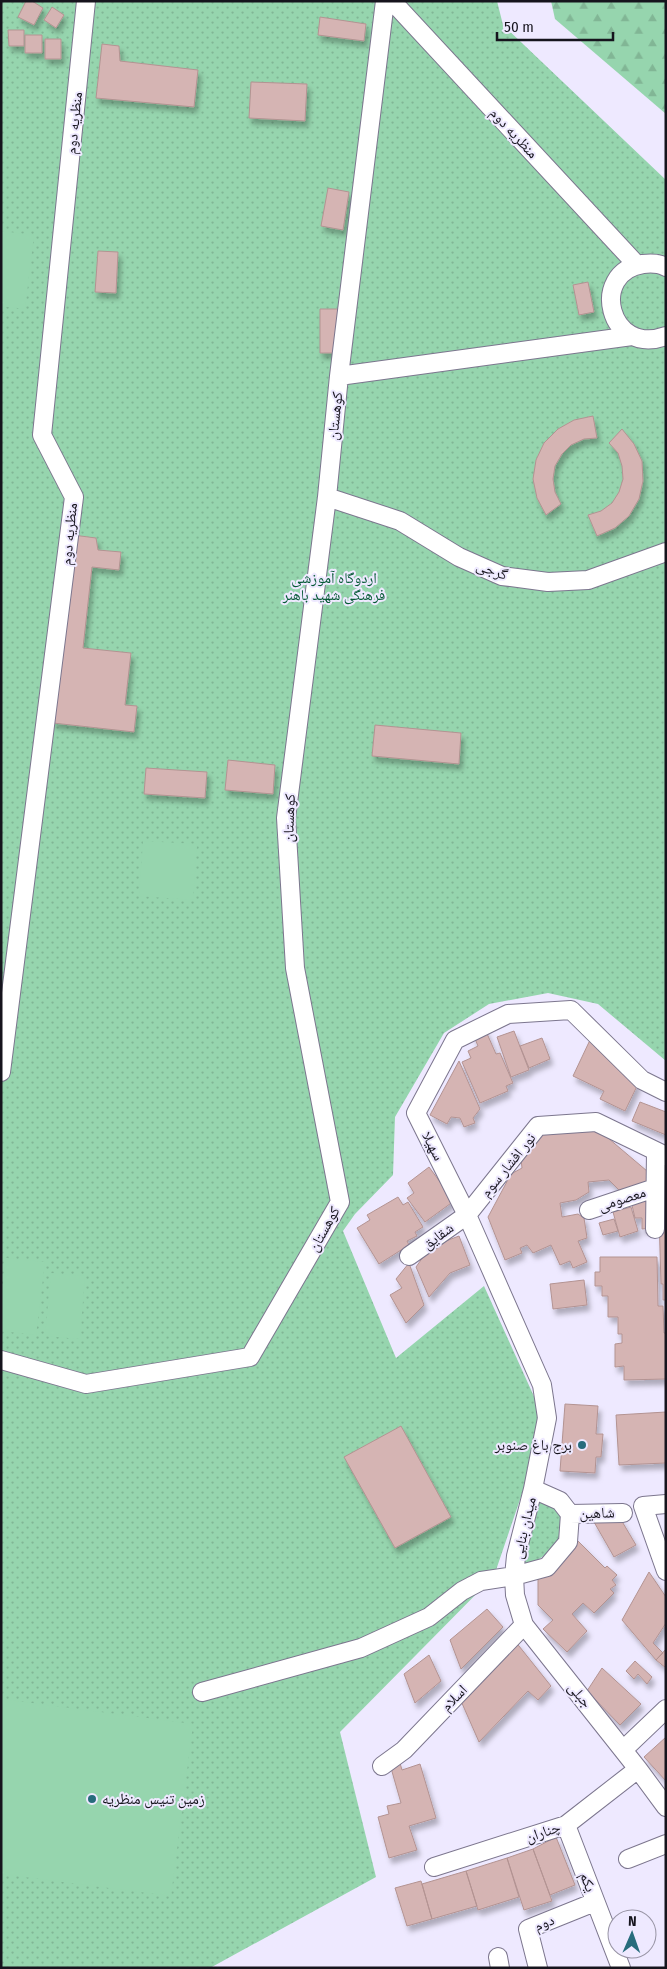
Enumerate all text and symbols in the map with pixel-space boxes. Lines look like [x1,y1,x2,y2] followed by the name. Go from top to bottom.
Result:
[497,10,613,42] scale bar
[504,18,534,36] text: 50 m
[62,91,87,155] street label: منظریه دوم
[485,104,542,163] street label: منظریه دوم
[323,391,347,441] street label: کوهستان
[57,502,82,566] street label: منظریه دوم
[473,556,511,585] street label: گرجی
[282,569,385,605] park label: اردوگاه آموزشی فرهنگی شهید باهنر
[279,793,300,843] street label: کوهستان
[418,1128,448,1164] street label: سهیلا
[477,1129,540,1201] street label: نور افشار سوم
[596,1183,648,1216] street label: معصومی
[304,1203,345,1255] street label: کوهستان
[419,1219,458,1254] street label: شقایق
[494,1436,572,1455] place label: برج باغ صنوبر
[576,1439,588,1451] marker: برج باغ صنوبر
[508,1495,541,1561] street label: میدان بنایی
[579,1503,615,1524] street label: شاهین
[563,1678,596,1712] street label: جبلی
[437,1681,472,1716] street label: اسلام
[102,1790,205,1809] place label: زمین تنیس منظریه
[86,1793,98,1805] marker: زمین تنیس منظریه
[523,1818,564,1847] street label: چناران
[575,1869,600,1895] street label: یکم
[607,1909,657,1959] north arrow
[531,1911,557,1936] street label: دوم
[628,1913,637,1930] text: N

